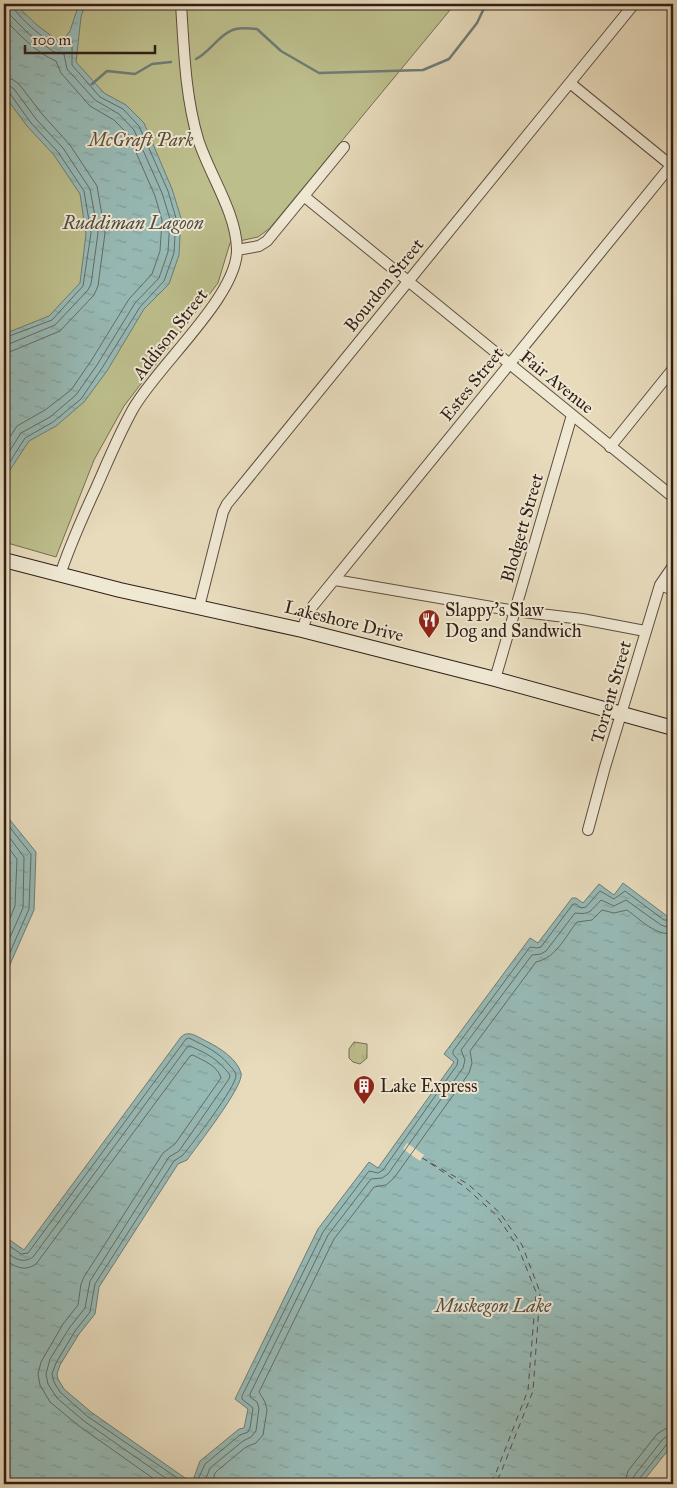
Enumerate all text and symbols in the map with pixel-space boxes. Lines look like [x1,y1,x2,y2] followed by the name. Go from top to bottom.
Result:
[25,22,155,54] scale bar
[32,31,72,49] text: 100 m
[87,129,193,151] park label: McGraft Park
[61,211,204,234] water label: Ruddiman Lagoon
[340,233,429,336] street label: Bourdon Street
[127,284,213,385] street label: Addison Street
[436,342,509,425] street label: Estes Street
[516,346,598,418] street label: Fair Avenue
[496,470,549,585] street label: Blodgett Street
[282,596,406,646] street label: Lakeshore Drive
[445,599,582,643] place label: Slappy’s Slaw Dog and Sandwich
[417,608,441,639] restaurant icon: Slappy’s Slaw Dog and Sandwich
[586,638,636,746] street label: Torrent Street
[352,1074,376,1105] building icon: Lake Express
[380,1075,478,1097] place label: Lake Express
[433,1294,552,1317] water label: Muskegon Lake

